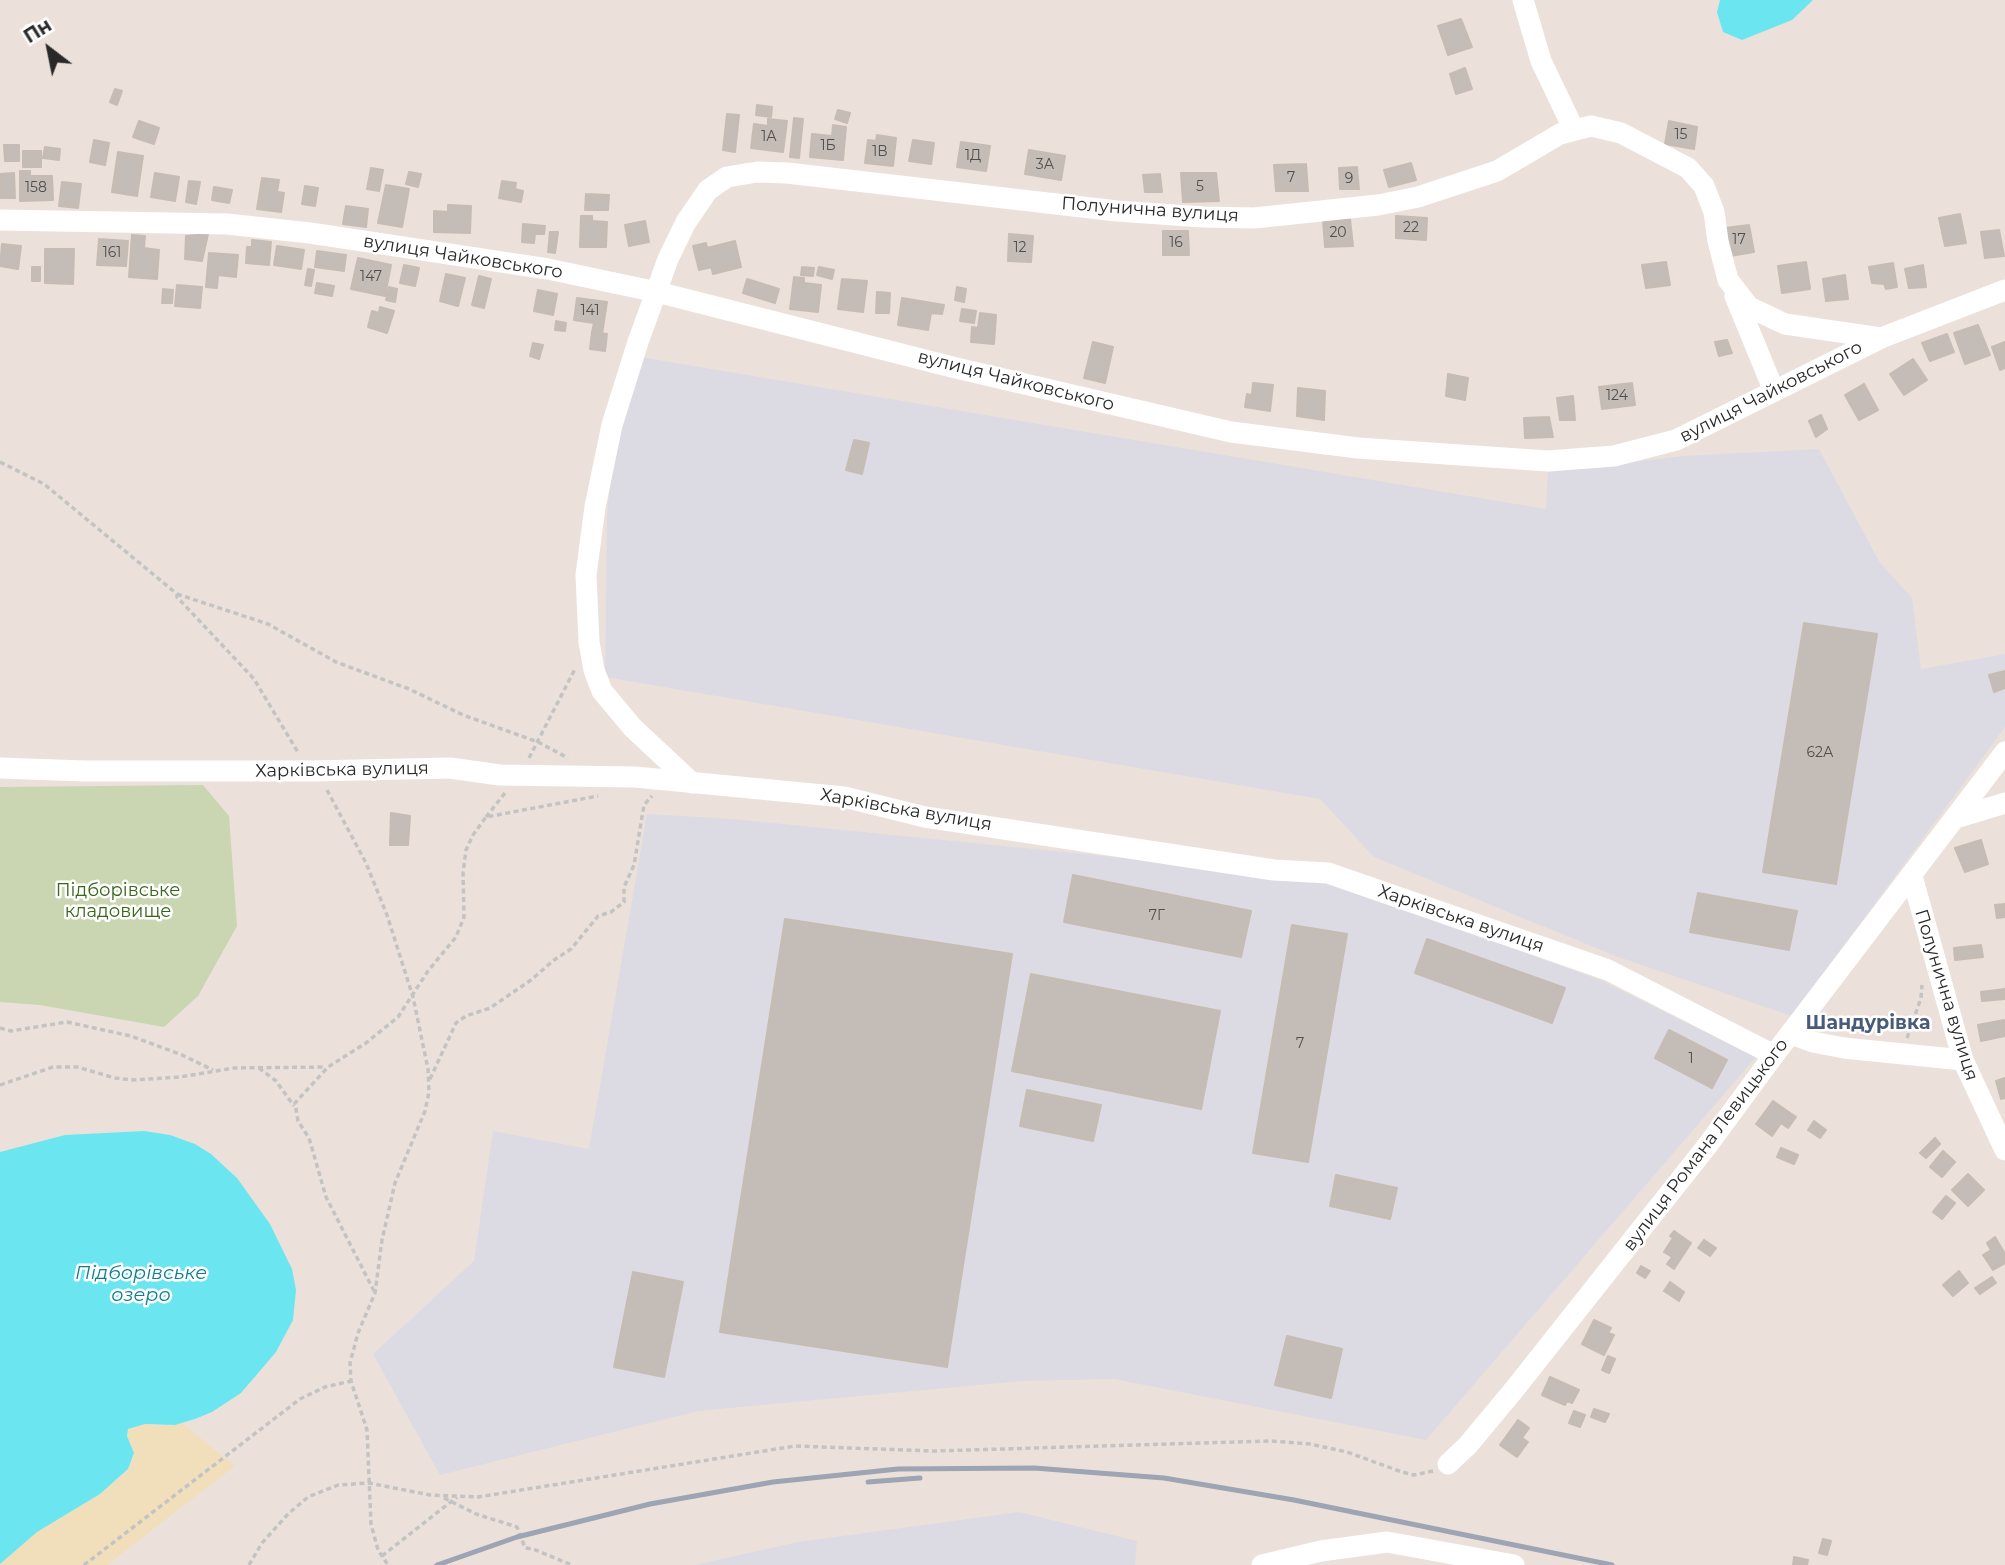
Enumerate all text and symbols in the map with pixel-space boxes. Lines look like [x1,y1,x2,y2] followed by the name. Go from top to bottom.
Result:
[19,13,56,48] text: Пн
[14,14,84,84] north arrow
[1675,127,1687,143] house number: 15
[761,129,777,145] house number: 1А
[820,138,836,154] house number: 1Б
[872,144,888,160] house number: 1В
[965,148,981,164] house number: 1Д
[1036,157,1054,173] house number: 3А
[1287,170,1295,186] house number: 7
[1345,171,1353,187] house number: 9
[1196,179,1204,195] house number: 5
[25,180,47,196] house number: 158
[1061,193,1239,227] street label: Полунична вулиця
[1403,220,1419,236] house number: 22
[1329,225,1347,241] house number: 20
[362,231,564,283] street label: вулиця Чайковського
[1732,232,1746,248] house number: 17
[1169,235,1183,251] house number: 16
[1013,240,1027,256] house number: 12
[103,245,121,261] house number: 161
[360,269,382,285] house number: 147
[580,303,600,319] house number: 141
[1676,337,1866,447] street label: вулиця Чайковського
[915,346,1117,416] street label: вулиця Чайковського
[1606,388,1628,404] house number: 124
[1807,745,1833,761] house number: 62А
[255,758,429,782] street label: Харківська вулиця
[819,784,993,836] street label: Харківська вулиця
[56,880,180,922] park label: Підборівське кладовище
[1375,880,1547,958] street label: Харківська вулиця
[1910,907,1982,1083] street label: Полунична вулиця
[1149,908,1165,924] house number: 7Г
[1806,1012,1930,1034] district label: Шандурівка
[1619,1034,1793,1256] street label: вулиця Романа Левицького
[1296,1036,1304,1052] house number: 7
[1688,1051,1694,1067] house number: 1
[75,1262,207,1306] water label: Підборівське озеро

